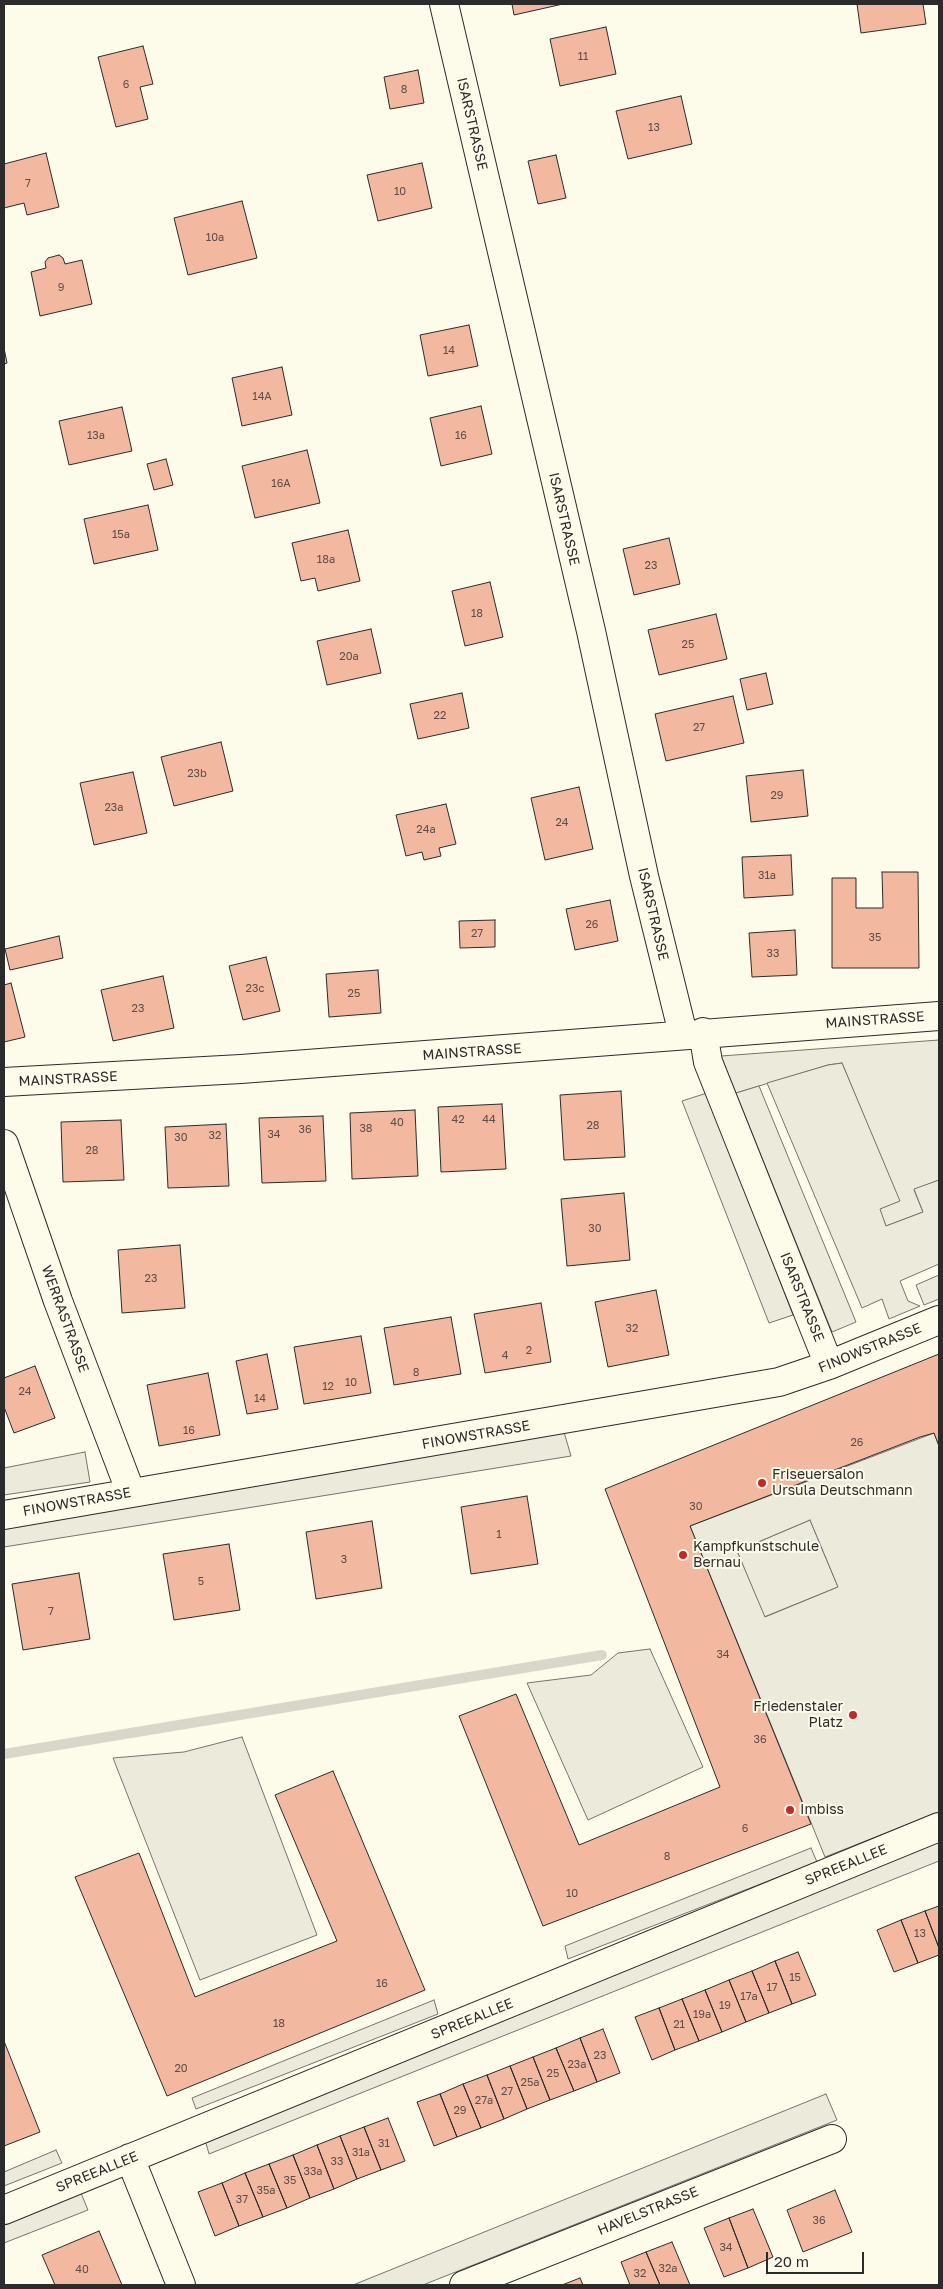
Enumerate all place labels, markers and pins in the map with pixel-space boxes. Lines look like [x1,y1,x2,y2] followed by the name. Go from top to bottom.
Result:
[772,1467,913,1500] place label: Friseuersalon Ursula Deutschmann
[756,1477,768,1489] marker: Friseuersalon Ursula Deutschmann
[693,1539,819,1571] place label: Kampfkunstschule Bernau
[677,1549,689,1561] marker: Kampfkunstschule Bernau
[753,1699,843,1731] place label: Friedenstaler Platz
[847,1709,859,1721] marker: Friedenstaler Platz
[800,1802,844,1818] place label: Imbiss
[784,1804,796,1816] marker: Imbiss

